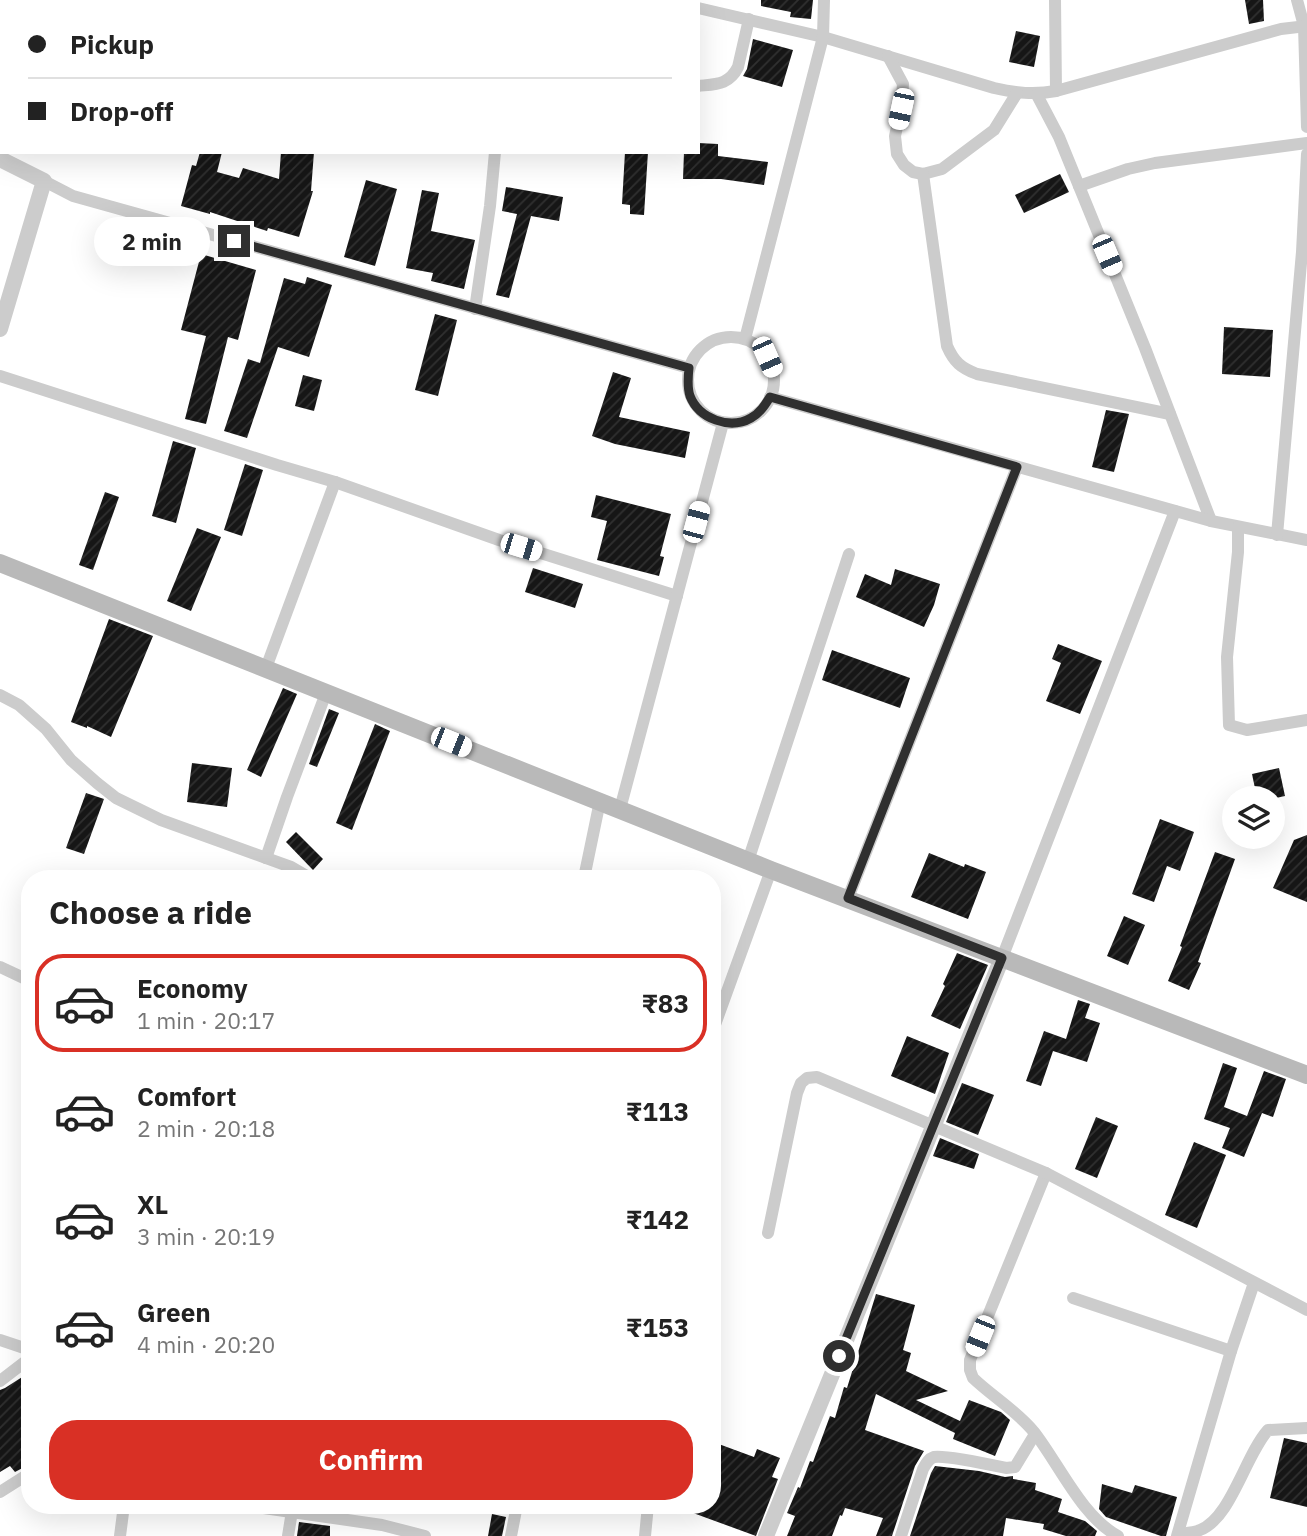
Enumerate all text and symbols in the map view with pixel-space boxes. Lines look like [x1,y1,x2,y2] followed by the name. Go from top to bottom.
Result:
[70,27,154,61] text: Pickup
[887,86,916,132] car
[70,94,173,128] text: Drop-off
[94,216,210,266] callout: 2 min
[218,225,250,257] route end
[122,226,182,256] text: 2 min
[1090,232,1125,278] car
[749,334,786,380] car
[681,499,712,545] car
[498,531,545,563] car
[428,724,475,760] car
[1222,786,1285,849] map controls
[1222,786,1285,849] button: layers
[49,891,252,933] text: Choose a ride
[137,971,248,1005] text: Economy
[53,972,116,1035] icon: car
[641,986,689,1020] text: ₹83
[137,1005,275,1035] text: 1 min · 20:17
[137,1079,236,1113] text: Comfort
[53,1080,116,1143] icon: car
[626,1094,689,1128] text: ₹113
[137,1113,275,1143] text: 2 min · 20:18
[137,1187,168,1221] text: XL
[53,1188,116,1251] icon: car
[626,1202,689,1236] text: ₹142
[137,1221,275,1251] text: 3 min · 20:19
[137,1295,211,1329] text: Green
[53,1296,116,1359] icon: car
[626,1310,689,1344] text: ₹153
[963,1313,998,1359] car
[137,1329,275,1359] text: 4 min · 20:20
[823,1340,855,1372] route start
[49,1420,693,1500] button: Confirm

